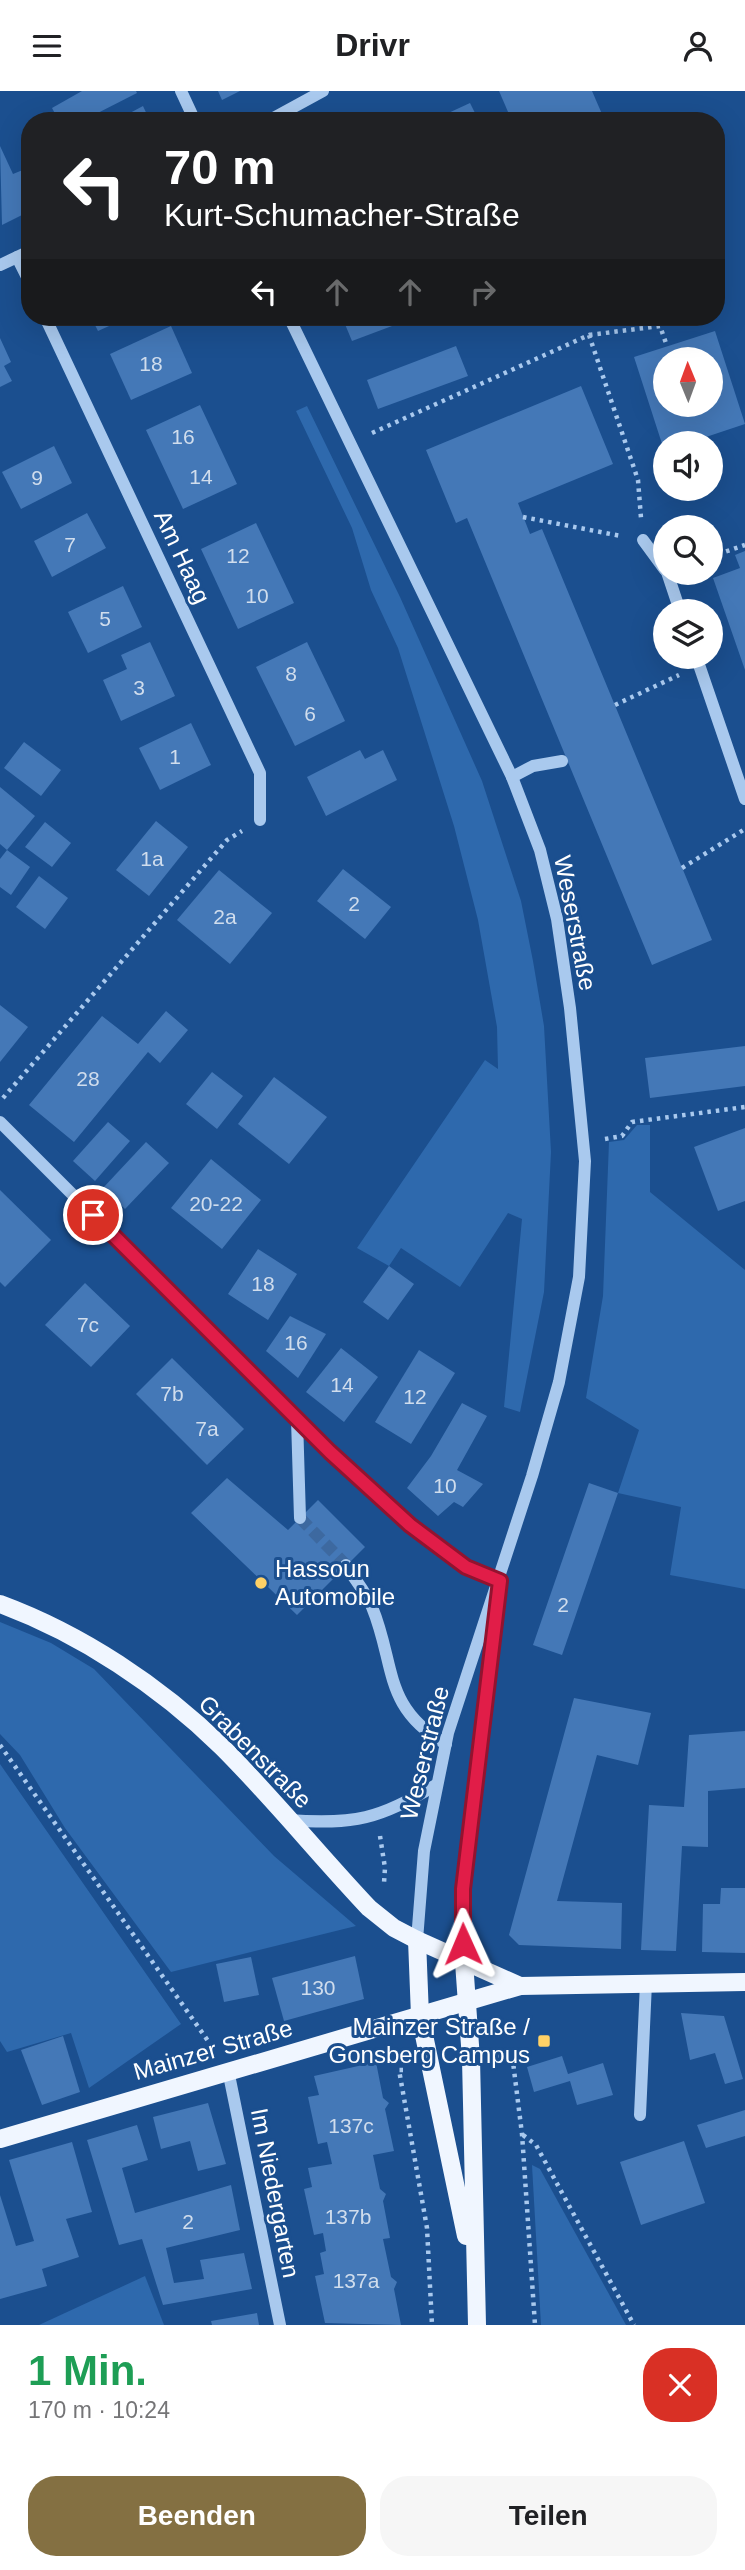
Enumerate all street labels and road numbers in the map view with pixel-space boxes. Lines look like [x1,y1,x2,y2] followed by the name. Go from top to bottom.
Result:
[149,506,216,608] street label: Am Haag
[549,853,602,993] street label: Weserstraße
[395,1683,454,1823] street label: Weserstraße
[193,1690,317,1814] street label: Grabenstraße
[130,2014,295,2085] street label: Mainzer Straße
[246,2106,305,2280] street label: Im Niedergarten

